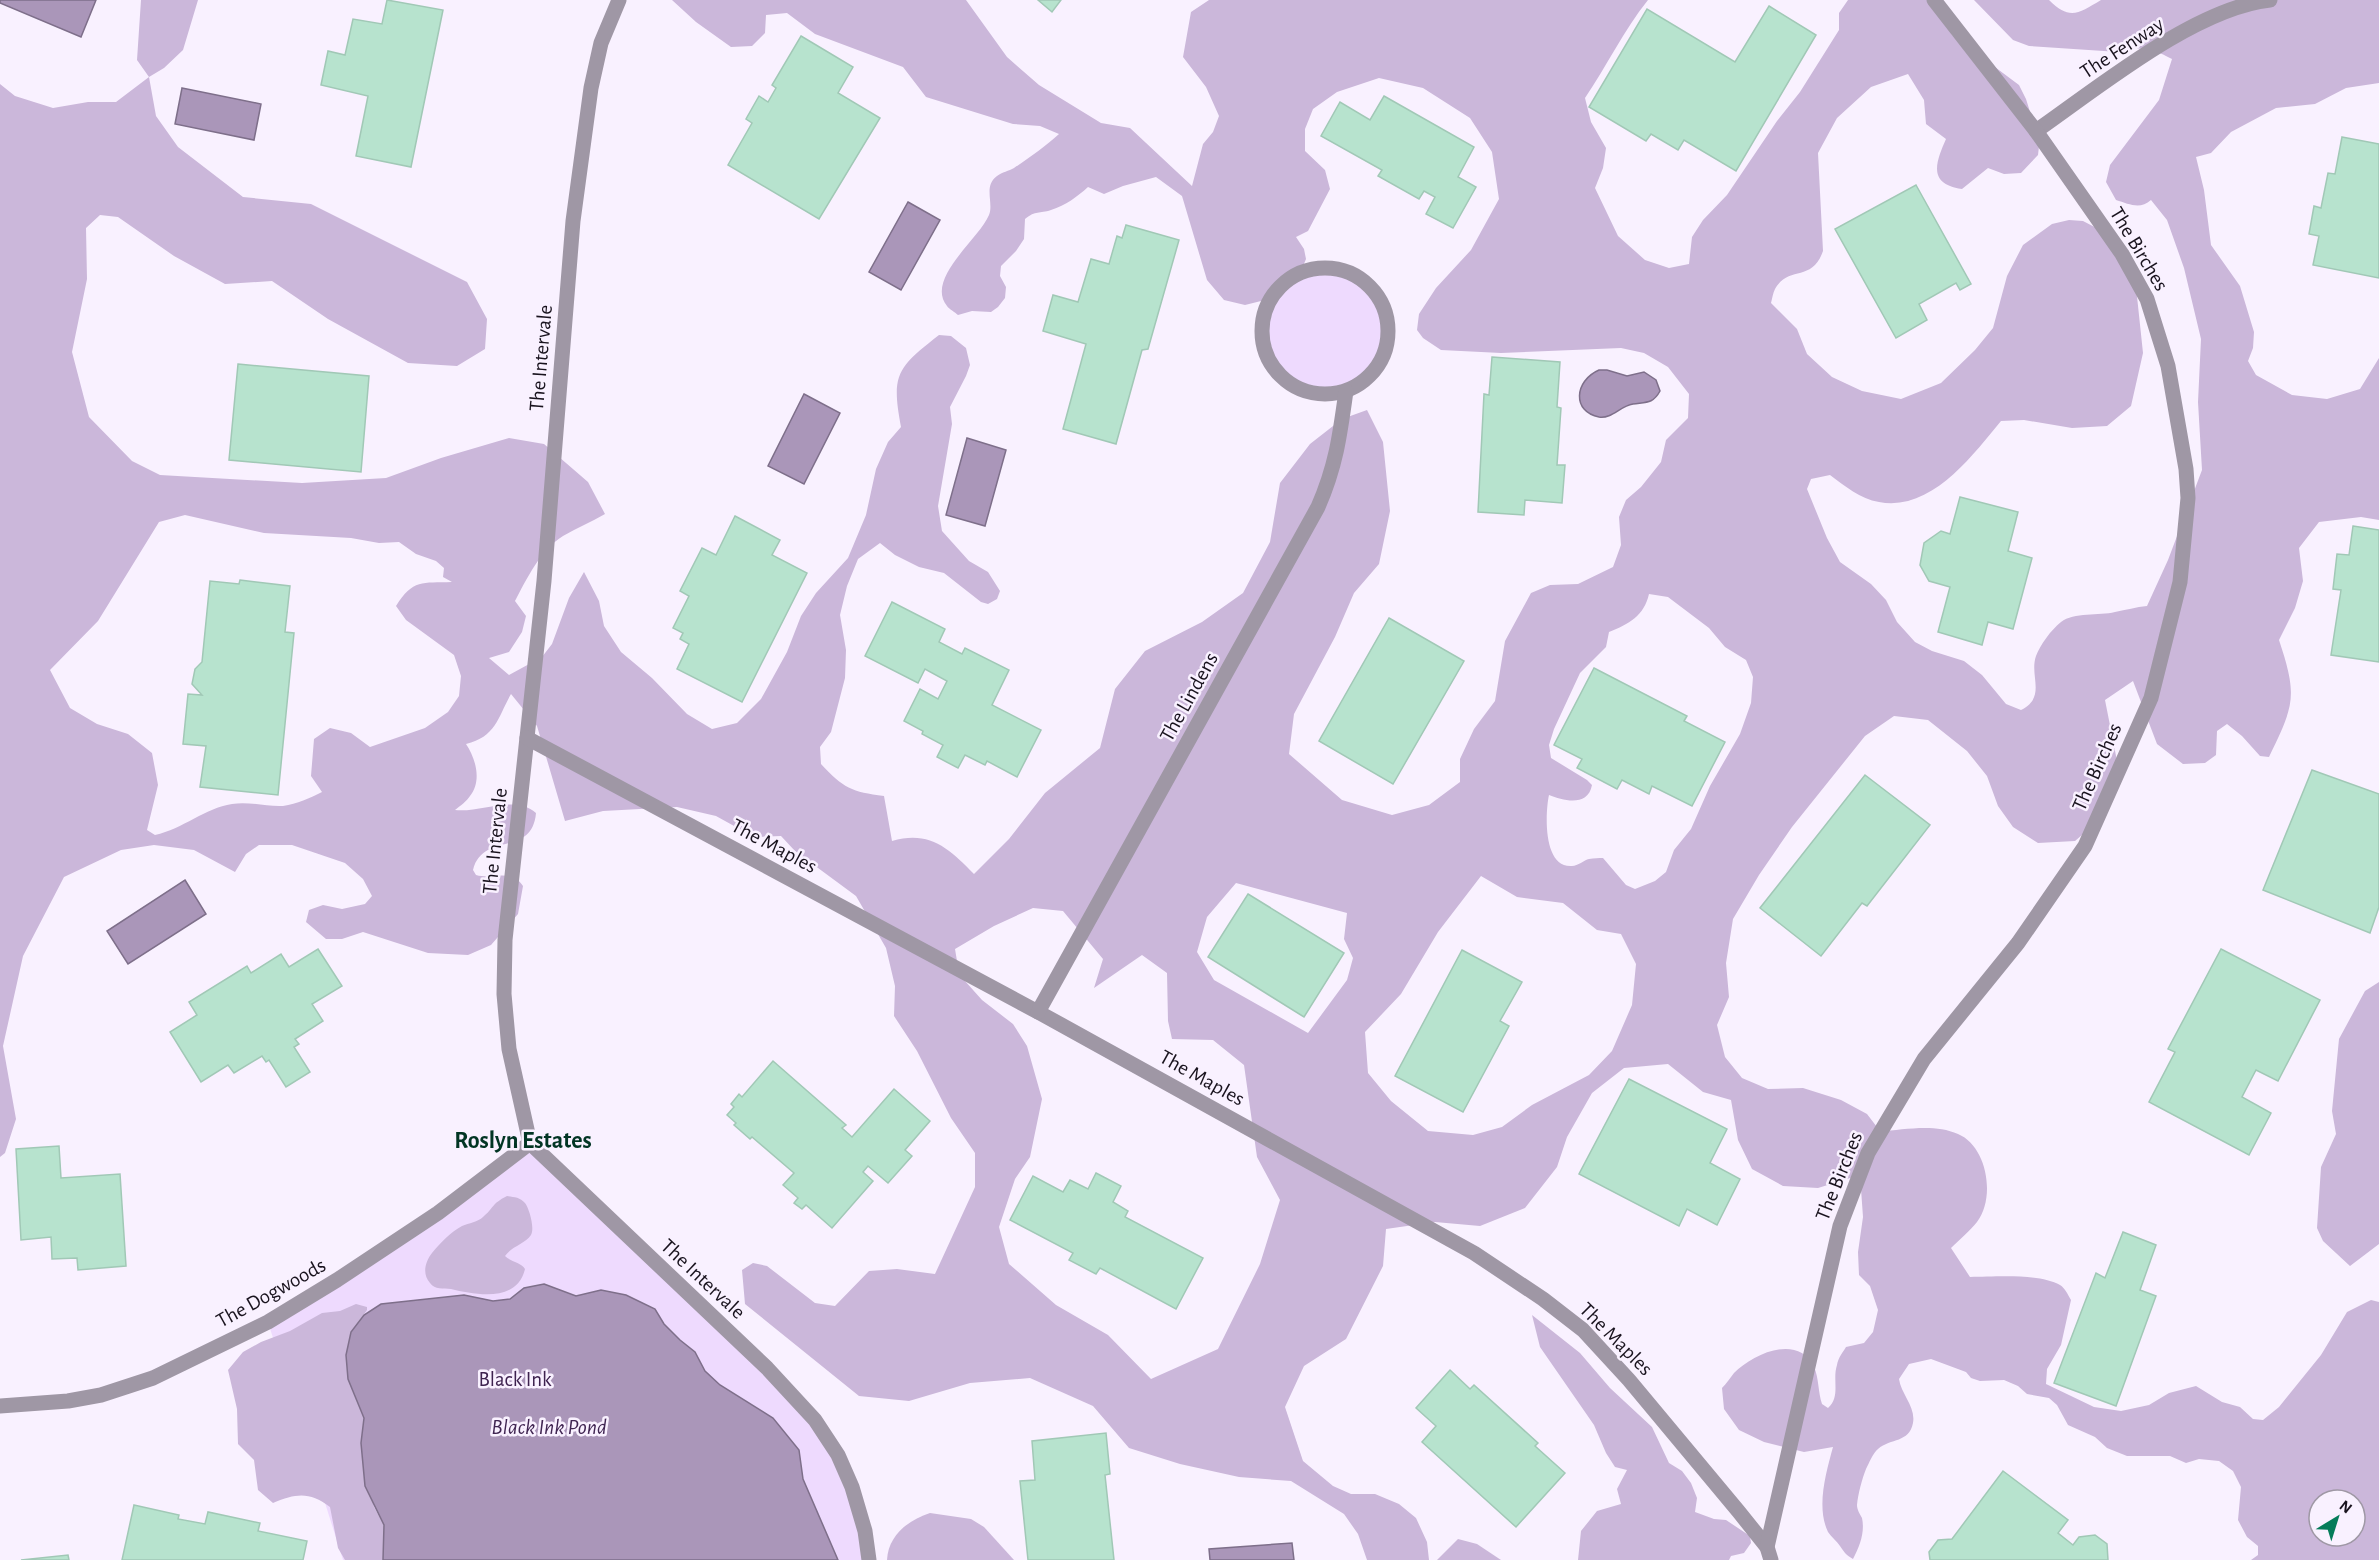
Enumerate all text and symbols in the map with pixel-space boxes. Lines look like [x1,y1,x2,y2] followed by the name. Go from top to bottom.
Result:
[2077,13,2168,83] street label: The Fenway
[2106,203,2172,295] street label: The Birches
[526,304,556,412] street label: The Intervale
[1156,649,1222,745] street label: The Lindens
[2068,720,2126,814] street label: The Birches
[479,787,511,895] street label: The Intervale
[728,815,820,877] street label: The Maples
[1156,1046,1248,1110] street label: The Maples
[454,1129,592,1153] district label: Roslyn Estates
[1812,1129,1866,1223] street label: The Birches
[657,1235,749,1323] street label: The Intervale
[213,1254,329,1332] street label: The Dogwoods
[1576,1299,1656,1379] street label: The Maples
[478,1369,552,1390] park label: Black Ink
[491,1416,607,1438] water label: Black Ink Pond
[2307,1488,2367,1548] north arrow
[2336,1497,2355,1517] text: N

